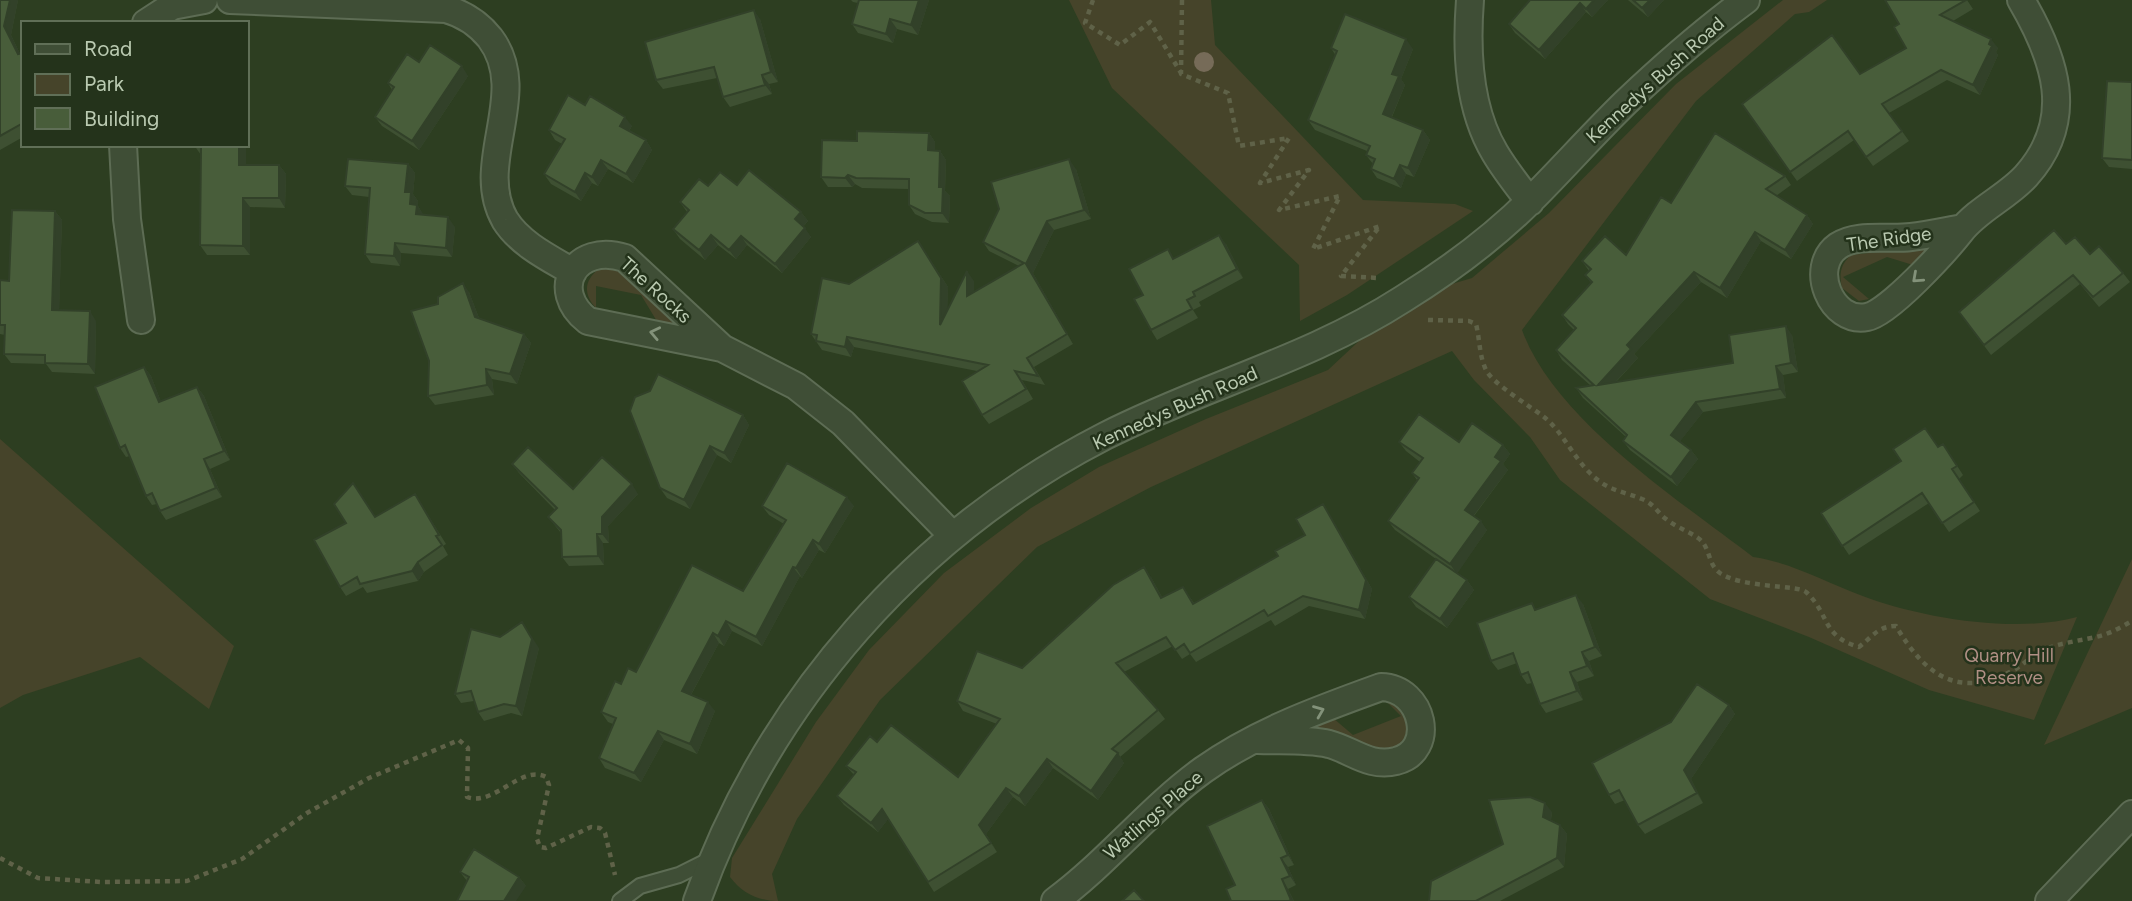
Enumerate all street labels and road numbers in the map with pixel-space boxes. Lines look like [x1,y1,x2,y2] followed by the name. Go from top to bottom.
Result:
[1581,12,1729,148] street label: Kennedys Bush Road
[1845,222,1933,256] street label: The Ridge
[616,252,696,328] street label: The Rocks
[1089,361,1261,455] street label: Kennedys Bush Road
[1099,766,1207,864] street label: Watlings Place

